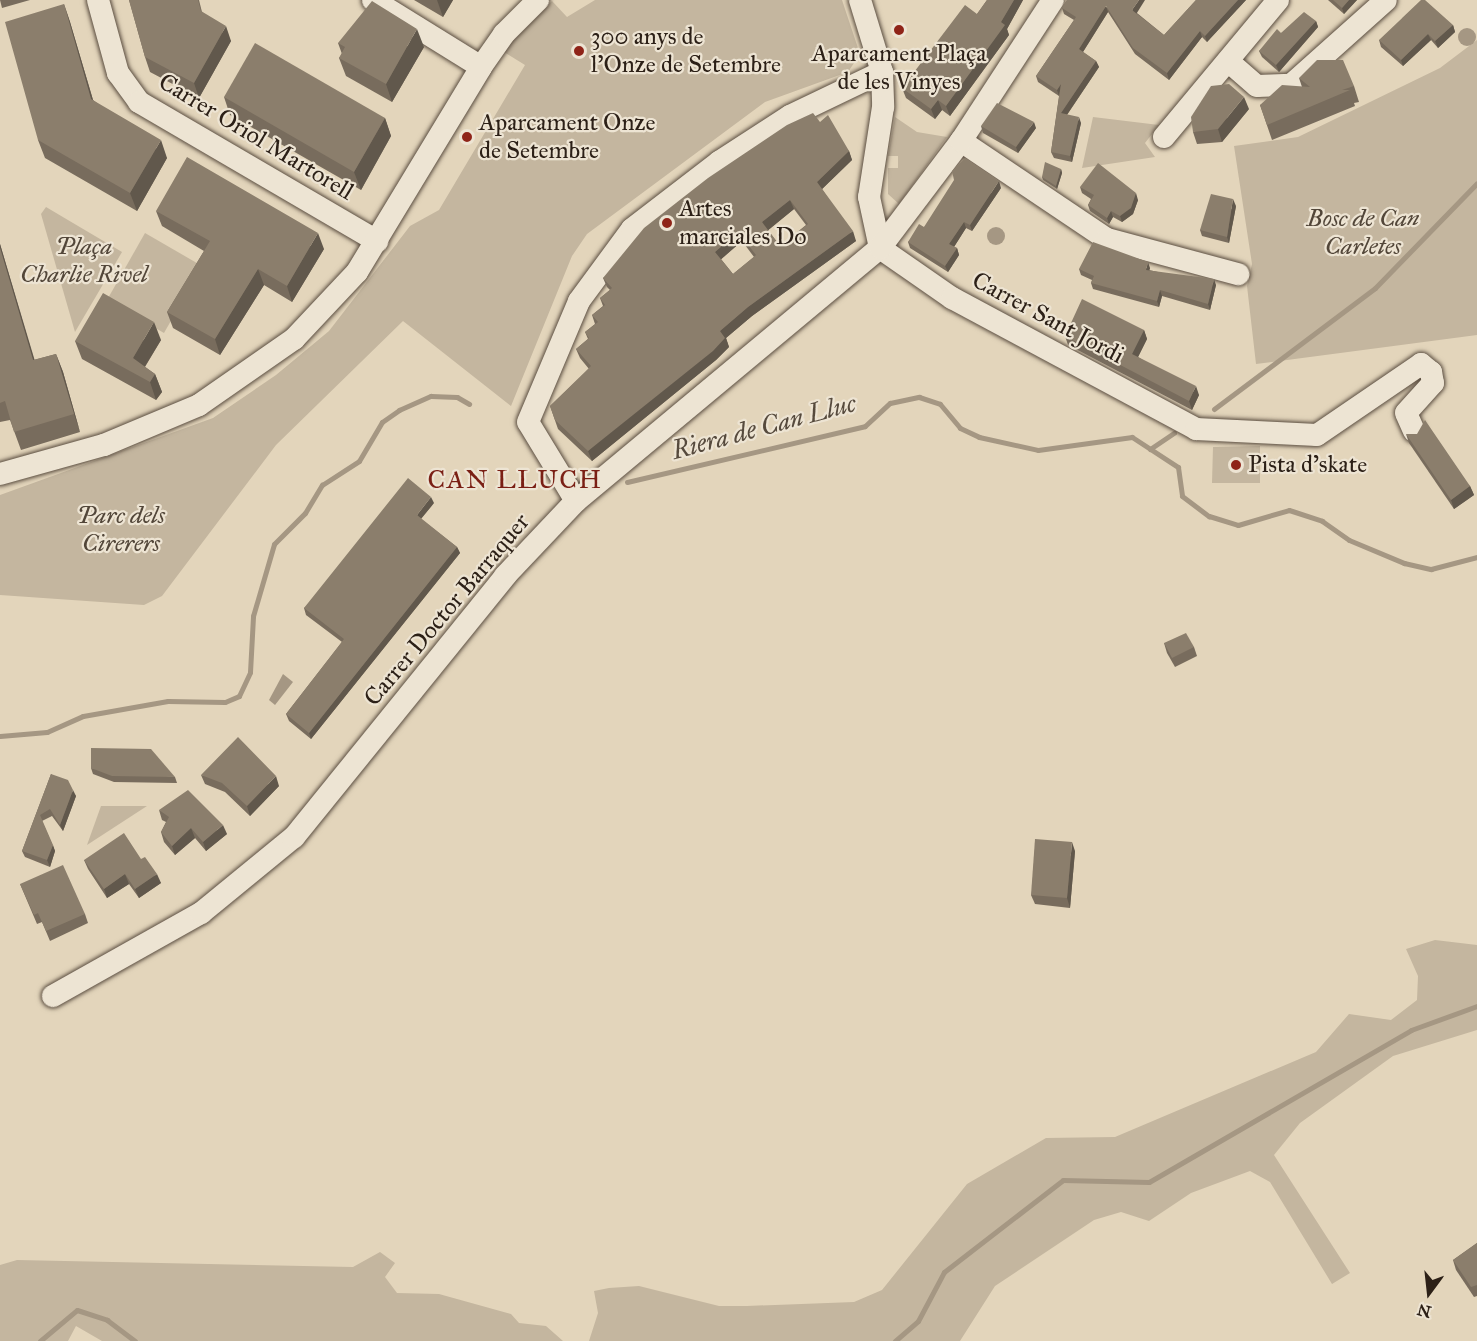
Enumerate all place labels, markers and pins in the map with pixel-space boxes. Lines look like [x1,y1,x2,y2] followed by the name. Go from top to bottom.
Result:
[591,23,781,79] place label: 300 anys de l'Onze de Setembre
[892,23,906,37] marker: Aparcament Plaça de les Vinyes
[812,40,986,96] place label: Aparcament Plaça de les Vinyes
[572,44,586,58] marker: 300 anys de l'Onze de Setembre
[479,109,655,165] place label: Aparcament Onze de Setembre
[460,130,474,144] marker: Aparcament Onze de Setembre
[679,195,807,251] place label: Artes marciales Do
[660,216,674,230] marker: Artes marciales Do
[1248,451,1367,479] place label: Pista d'skate
[1229,458,1243,472] marker: Pista d'skate

